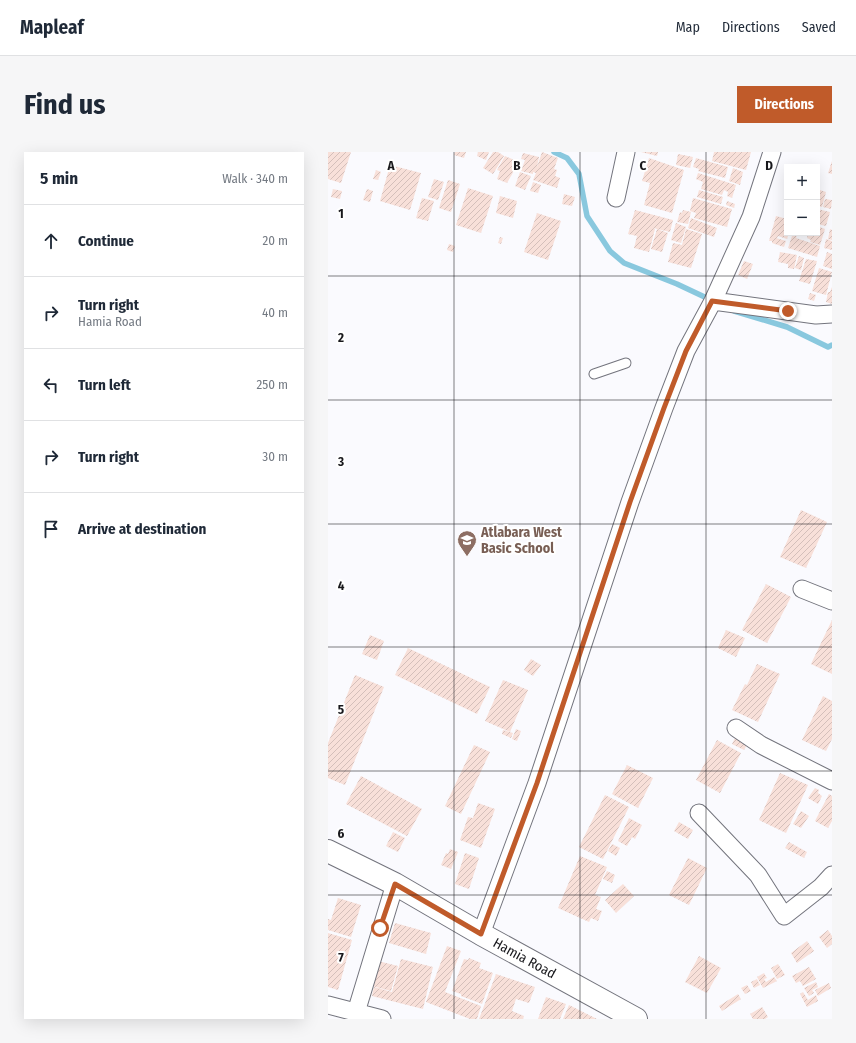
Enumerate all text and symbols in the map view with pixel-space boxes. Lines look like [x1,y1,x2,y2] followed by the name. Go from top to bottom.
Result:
[20,16,84,39] text: Mapleaf
[676,19,700,36] text: Map
[722,19,780,36] text: Directions
[802,19,836,36] text: Saved
[737,86,832,123] button: Directions
[24,88,106,121] text: Find us
[386,158,395,173] text: A
[513,158,521,173] text: B
[640,158,647,173] text: C
[765,158,773,173] text: D
[784,164,820,236] map controls
[784,164,820,200] button: +
[40,168,78,189] text: 5 min
[222,171,288,186] text: Walk · 340 m
[784,200,820,236] button: −
[338,206,344,221] text: 1
[40,230,62,252] icon: ahead
[78,232,134,250] text: Continue
[262,233,288,248] text: 20 m
[78,296,139,314] text: Turn right
[40,302,62,324] icon: right
[779,302,797,320] route end
[262,305,288,320] text: 40 m
[78,314,142,329] text: Hamia Road
[337,330,344,345] text: 2
[40,374,62,396] icon: left
[78,376,131,394] text: Turn left
[256,377,288,392] text: 250 m
[40,446,62,468] icon: right
[78,448,139,466] text: Turn right
[262,449,288,464] text: 30 m
[337,454,344,469] text: 3
[40,518,62,540] icon: arrive
[78,520,206,538] text: Arrive at destination
[480,524,563,557] place label: Atlabara West Basic School
[456,529,478,557] school or university icon: Atlabara West Basic School
[338,578,345,593] text: 4
[338,702,344,717] text: 5
[338,826,345,841] text: 6
[371,919,389,937] route start
[490,934,559,982] street label: Hamia Road
[338,950,344,965] text: 7

